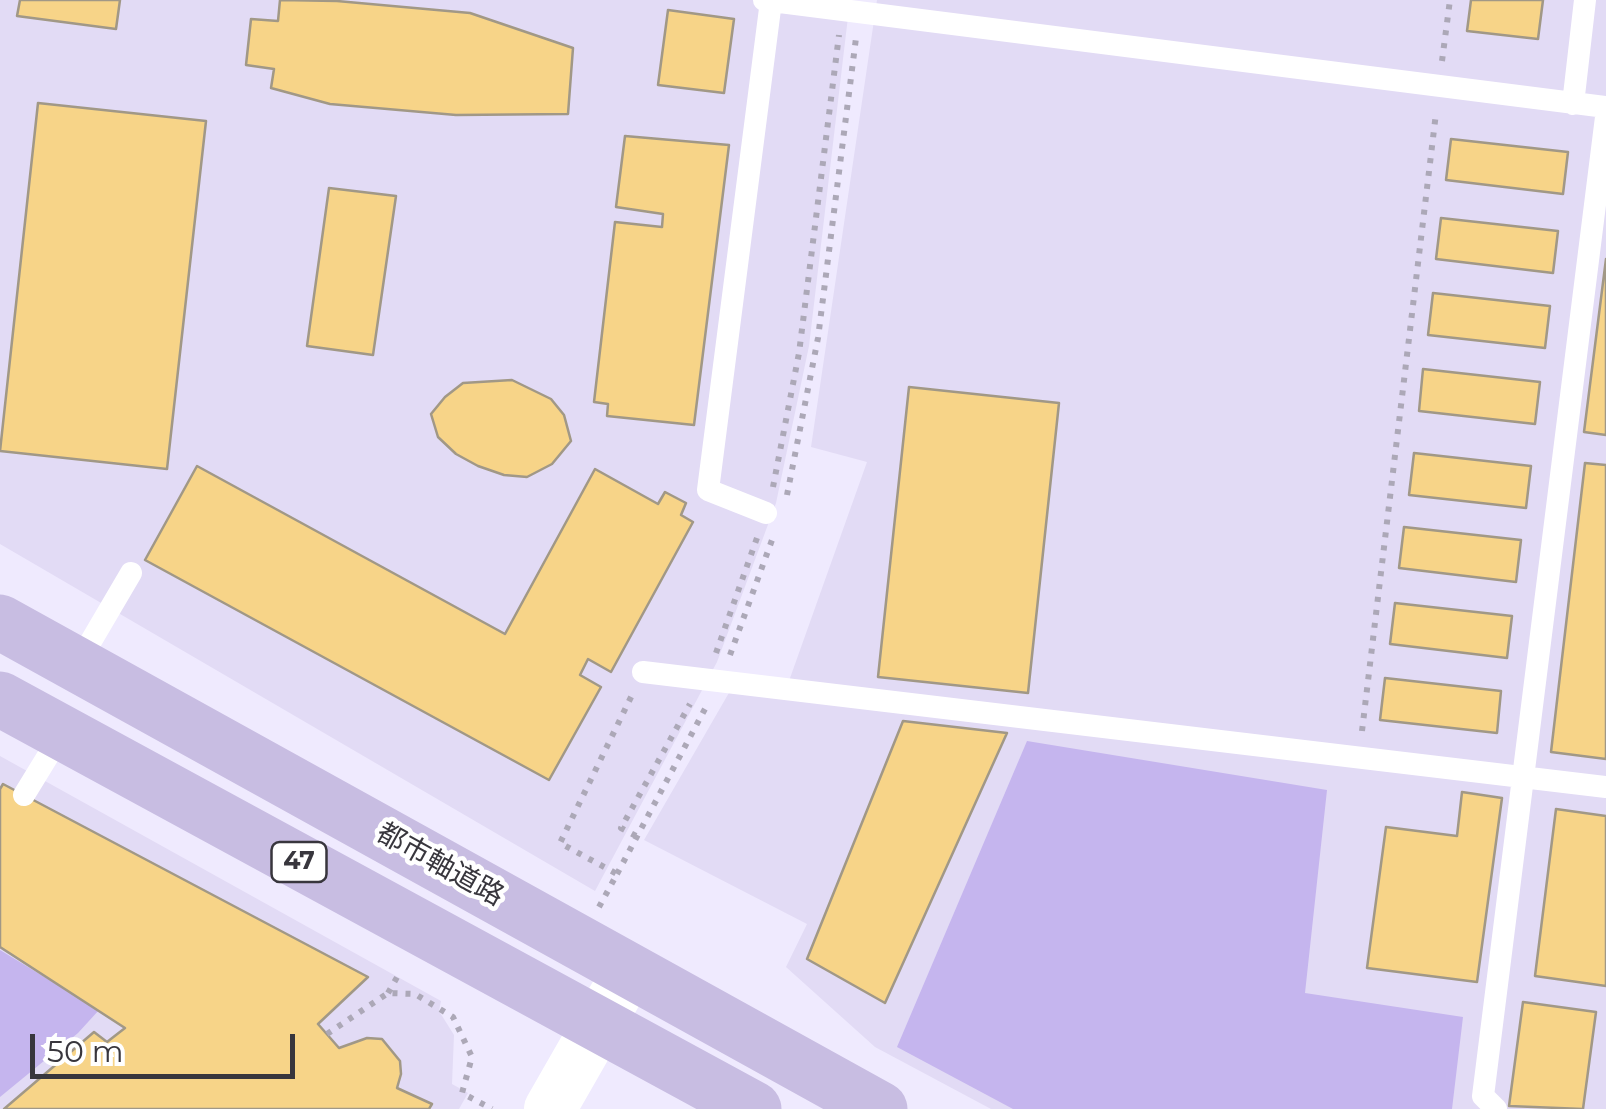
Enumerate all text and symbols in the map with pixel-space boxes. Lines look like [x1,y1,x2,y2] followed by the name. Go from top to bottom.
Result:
[371,816,509,914] street label: 都市軸道路
[272,842,326,882] road number: 47
[35,1014,300,1076] scale bar
[47,1033,124,1070] text: 50 m

